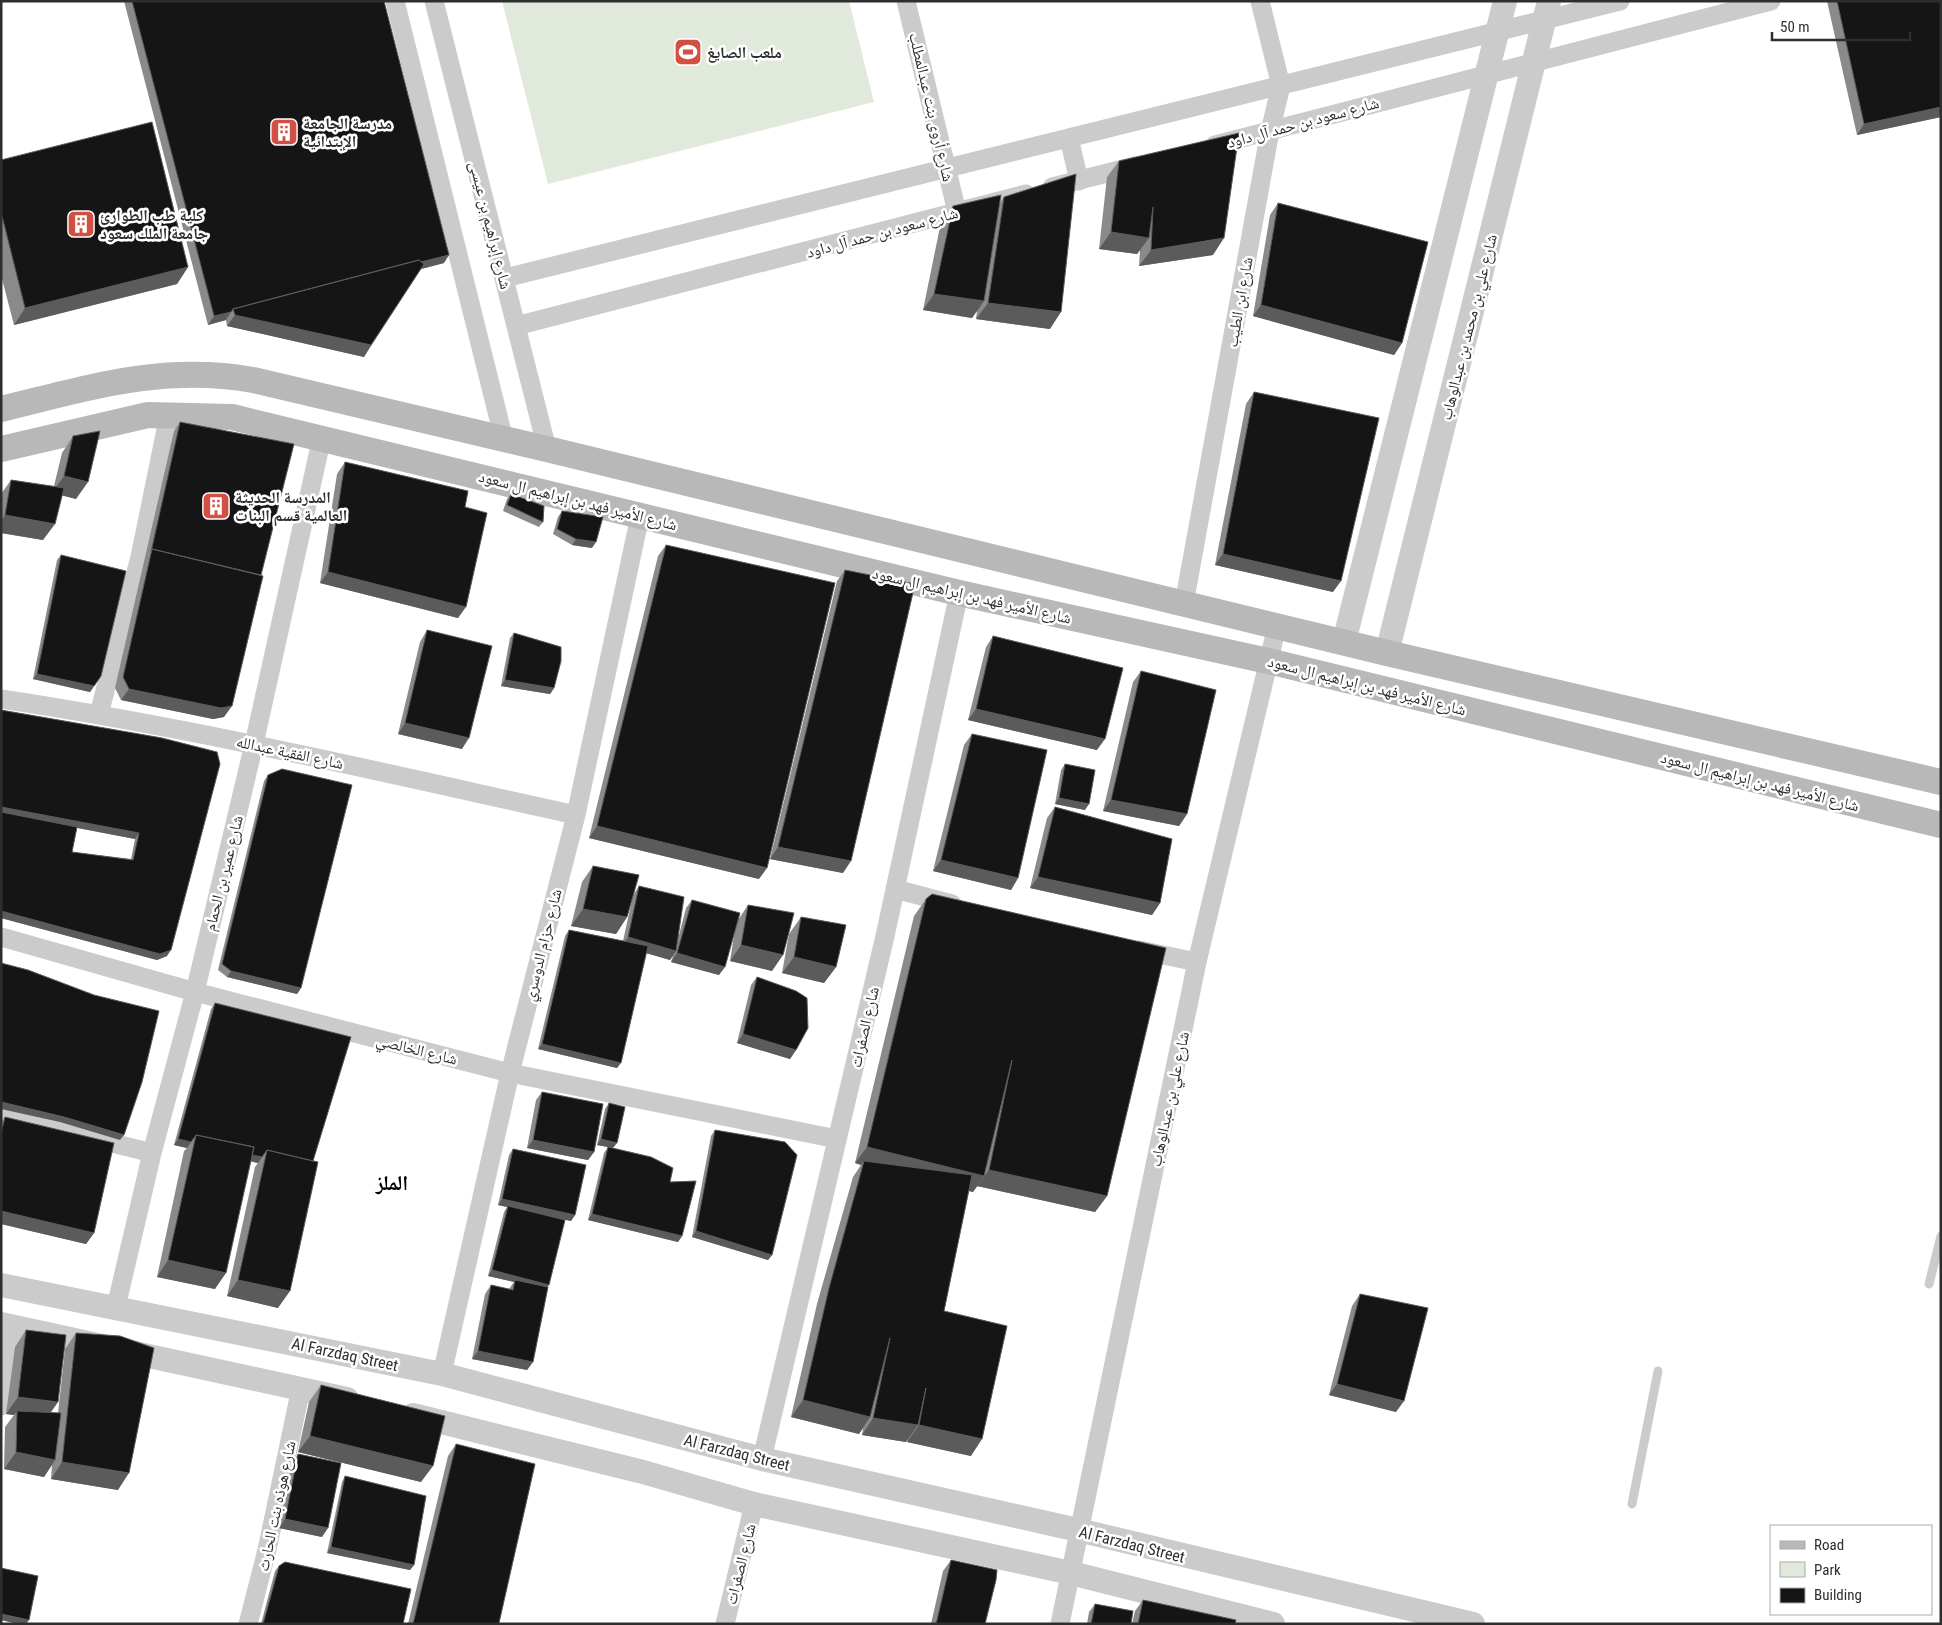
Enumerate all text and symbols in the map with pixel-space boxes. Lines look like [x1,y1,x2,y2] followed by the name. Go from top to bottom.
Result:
[1772,10,1910,42] scale bar
[1780,18,1810,36] text: 50 m
[904,31,958,184] street label: شارع أروى بنت عبدالمطلب
[673,37,703,67] sports icon: ملعب الصايغ
[707,43,782,63] place label: ملعب الصايغ
[1225,93,1381,153] street label: شارع سعود بن حمد آل داود
[303,114,392,151] place label: مدرسة الجامعة الإبتدائية
[269,117,299,147] building icon: مدرسة الجامعة الإبتدائية
[464,159,516,291] street label: شارع إبراهيم بن عيسى
[804,203,960,263] street label: شارع سعود بن حمد آل داود
[100,206,208,243] place label: كلية طب الطوارئ جامعة الملك سعود
[66,209,96,239] building icon: كلية طب الطوارئ جامعة الملك سعود
[1436,232,1504,423] street label: شارع علي بن محمد بن عبدالوهاب
[1222,255,1258,349] street label: شارع ابن الطيب
[477,467,679,535] street label: شارع الأمير فهد بن إبراهيم ال سعود
[235,488,347,527] place label: المدرسة الحديثة العالمية قسم البنات
[201,491,231,521] building icon: المدرسة الحديثة العالمية قسم البنات
[870,563,1073,629] street label: شارع الأمير فهد بن إبراهيم ال سعود
[1266,652,1468,720] street label: شارع الأمير فهد بن إبراهيم ال سعود
[234,732,345,774] street label: شارع الفقية عبدالله
[1659,748,1861,816] street label: شارع الأمير فهد بن إبراهيم ال سعود
[200,813,248,933] street label: شارع عمير بن الحمام
[519,887,569,1004] street label: شارع حزام الدوسري
[846,985,884,1070] street label: شارع الصفرات
[374,1030,459,1072] street label: شارع الخالصي
[1146,1030,1196,1169] street label: شارع علي بن عبدالوهاب
[375,1171,408,1195] district label: الملز
[290,1334,400,1375] street label: Al Farzdaq Street
[682,1430,792,1475] street label: Al Farzdaq Street
[253,1439,301,1573] street label: شارع هوذه بنت الحارث
[721,1522,761,1607] street label: شارع الصفرات
[1077,1522,1187,1567] street label: Al Farzdaq Street
[1770,1525,1932,1615] legend
[1814,1536,1844,1554] text: Road
[1814,1561,1841,1579] text: Park
[1814,1586,1862,1604] text: Building

